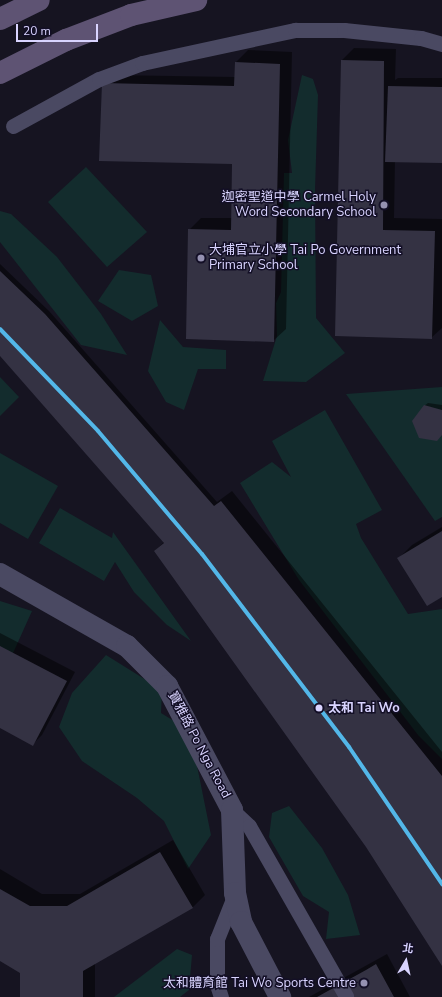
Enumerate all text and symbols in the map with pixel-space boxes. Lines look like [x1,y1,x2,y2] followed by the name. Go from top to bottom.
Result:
[18,16,100,42] scale bar
[23,23,51,39] text: 20 m
[222,190,376,221] place label: 迦密聖道中學 Carmel Holy Word Secondary School
[379,200,389,210] marker: 迦密聖道中學 Carmel Holy Word Secondary School
[209,243,401,274] place label: 大埔官立小學 Tai Po Government Primary School
[196,253,206,263] marker: 大埔官立小學 Tai Po Government Primary School
[164,689,234,801] street label: 寶雅路 Po Nga Road
[328,700,400,716] place label: 太和 Tai Wo
[313,702,325,714] marker: 太和 Tai Wo
[401,940,415,957] text: 北
[386,941,426,981] north arrow
[163,975,356,991] place label: 太和體育館 Tai Wo Sports Centre
[359,978,369,988] marker: 太和體育館 Tai Wo Sports Centre

